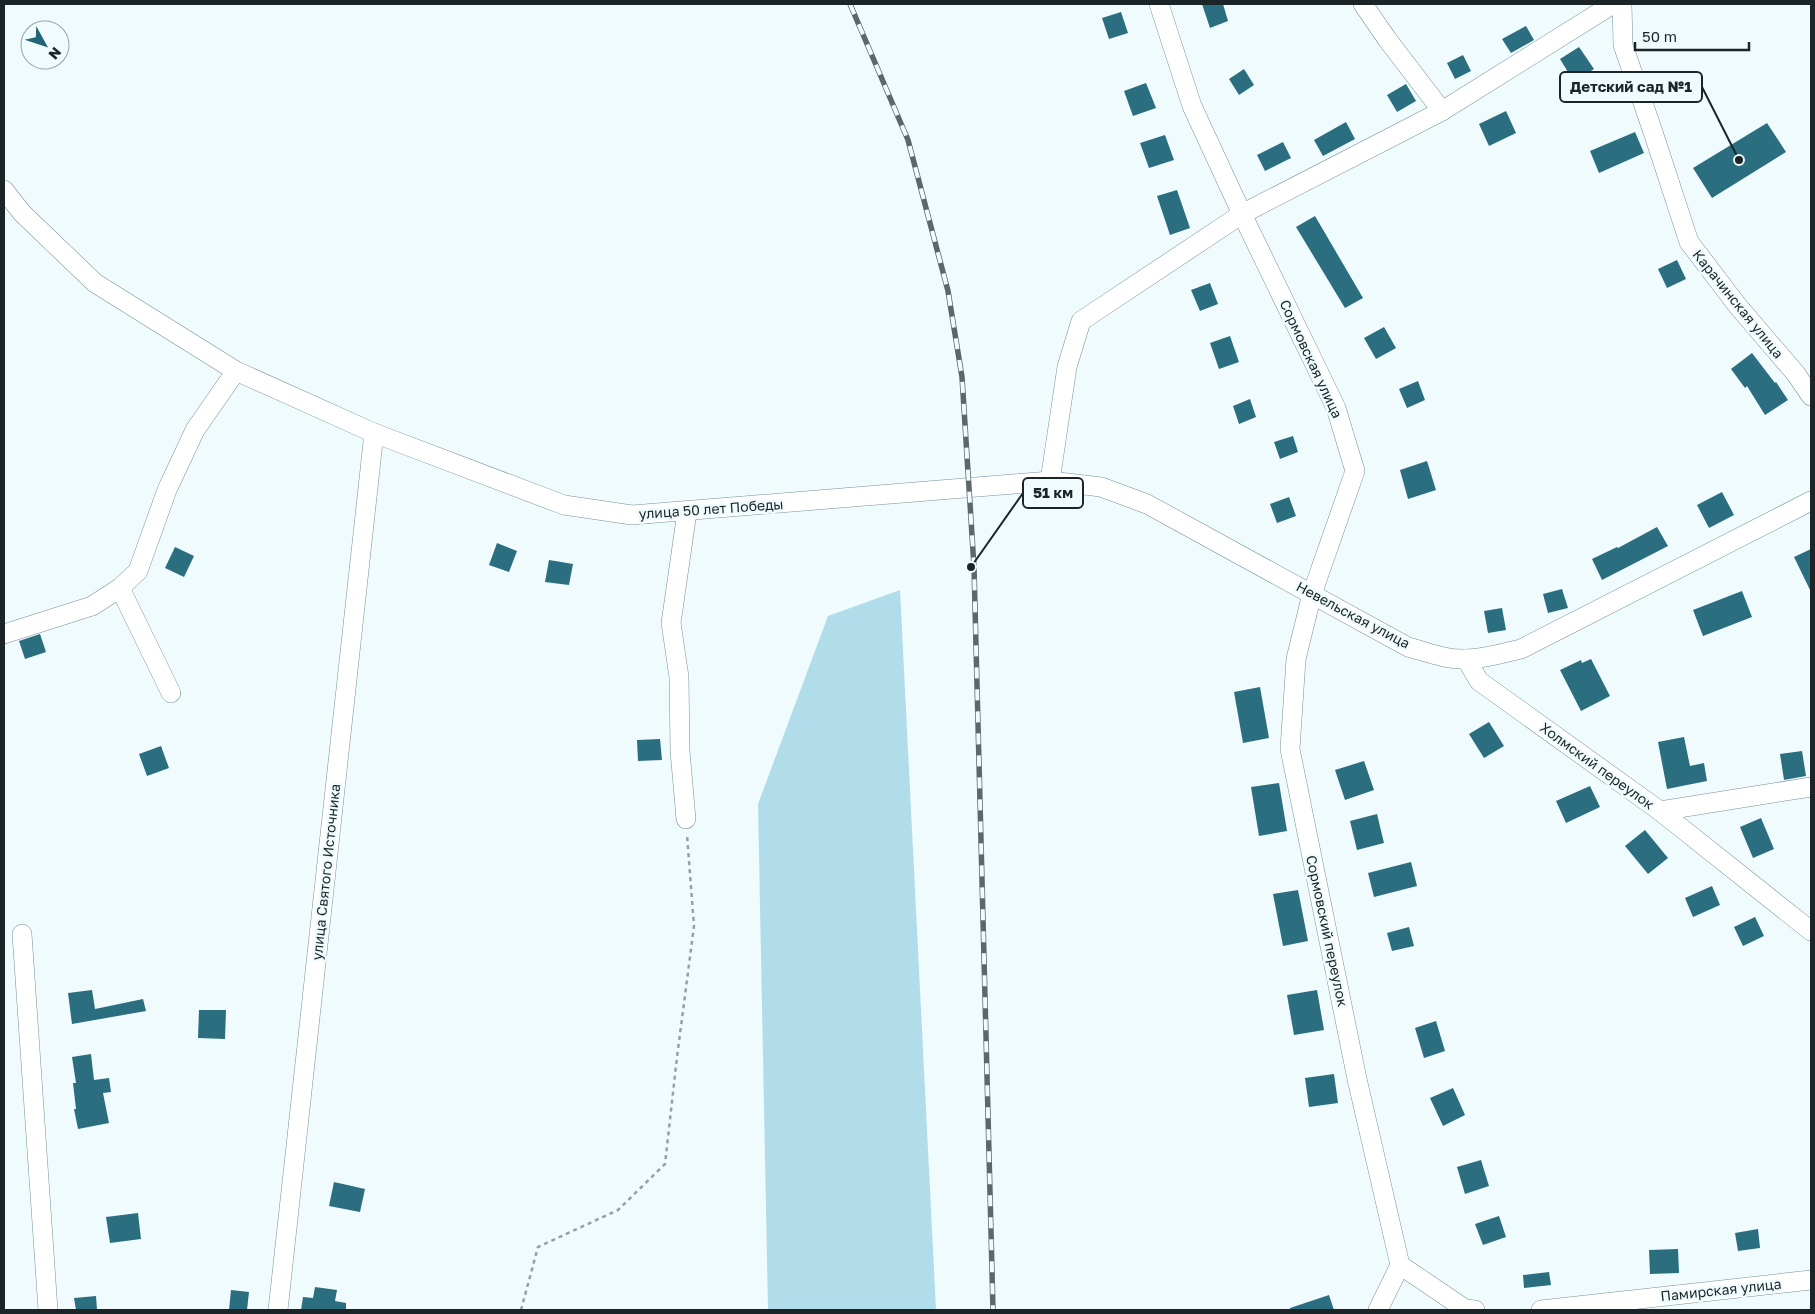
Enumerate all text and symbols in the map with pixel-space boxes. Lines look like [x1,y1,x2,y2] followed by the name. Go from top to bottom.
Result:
[20,20,70,70] north arrow
[1635,20,1749,52] scale bar
[1642,27,1677,45] text: 50 m
[45,44,65,63] text: N
[1560,72,1702,102] callout: Детский сад №1
[1570,77,1692,95] text: Детский сад №1
[1689,246,1787,361] street label: Карачинская улица
[1277,297,1346,421] street label: Сормовская улица
[1023,478,1083,508] callout: 51 км
[1033,483,1073,501] text: 51 км
[638,495,784,522] street label: улица 50 лет Победы
[1293,577,1413,652] street label: Невельская улица
[1537,718,1658,813] street label: Холмский переулок
[308,783,343,961] street label: улица Святого Источника
[1303,854,1352,1008] street label: Сормовский переулок
[1660,1275,1782,1304] street label: Памирская улица

